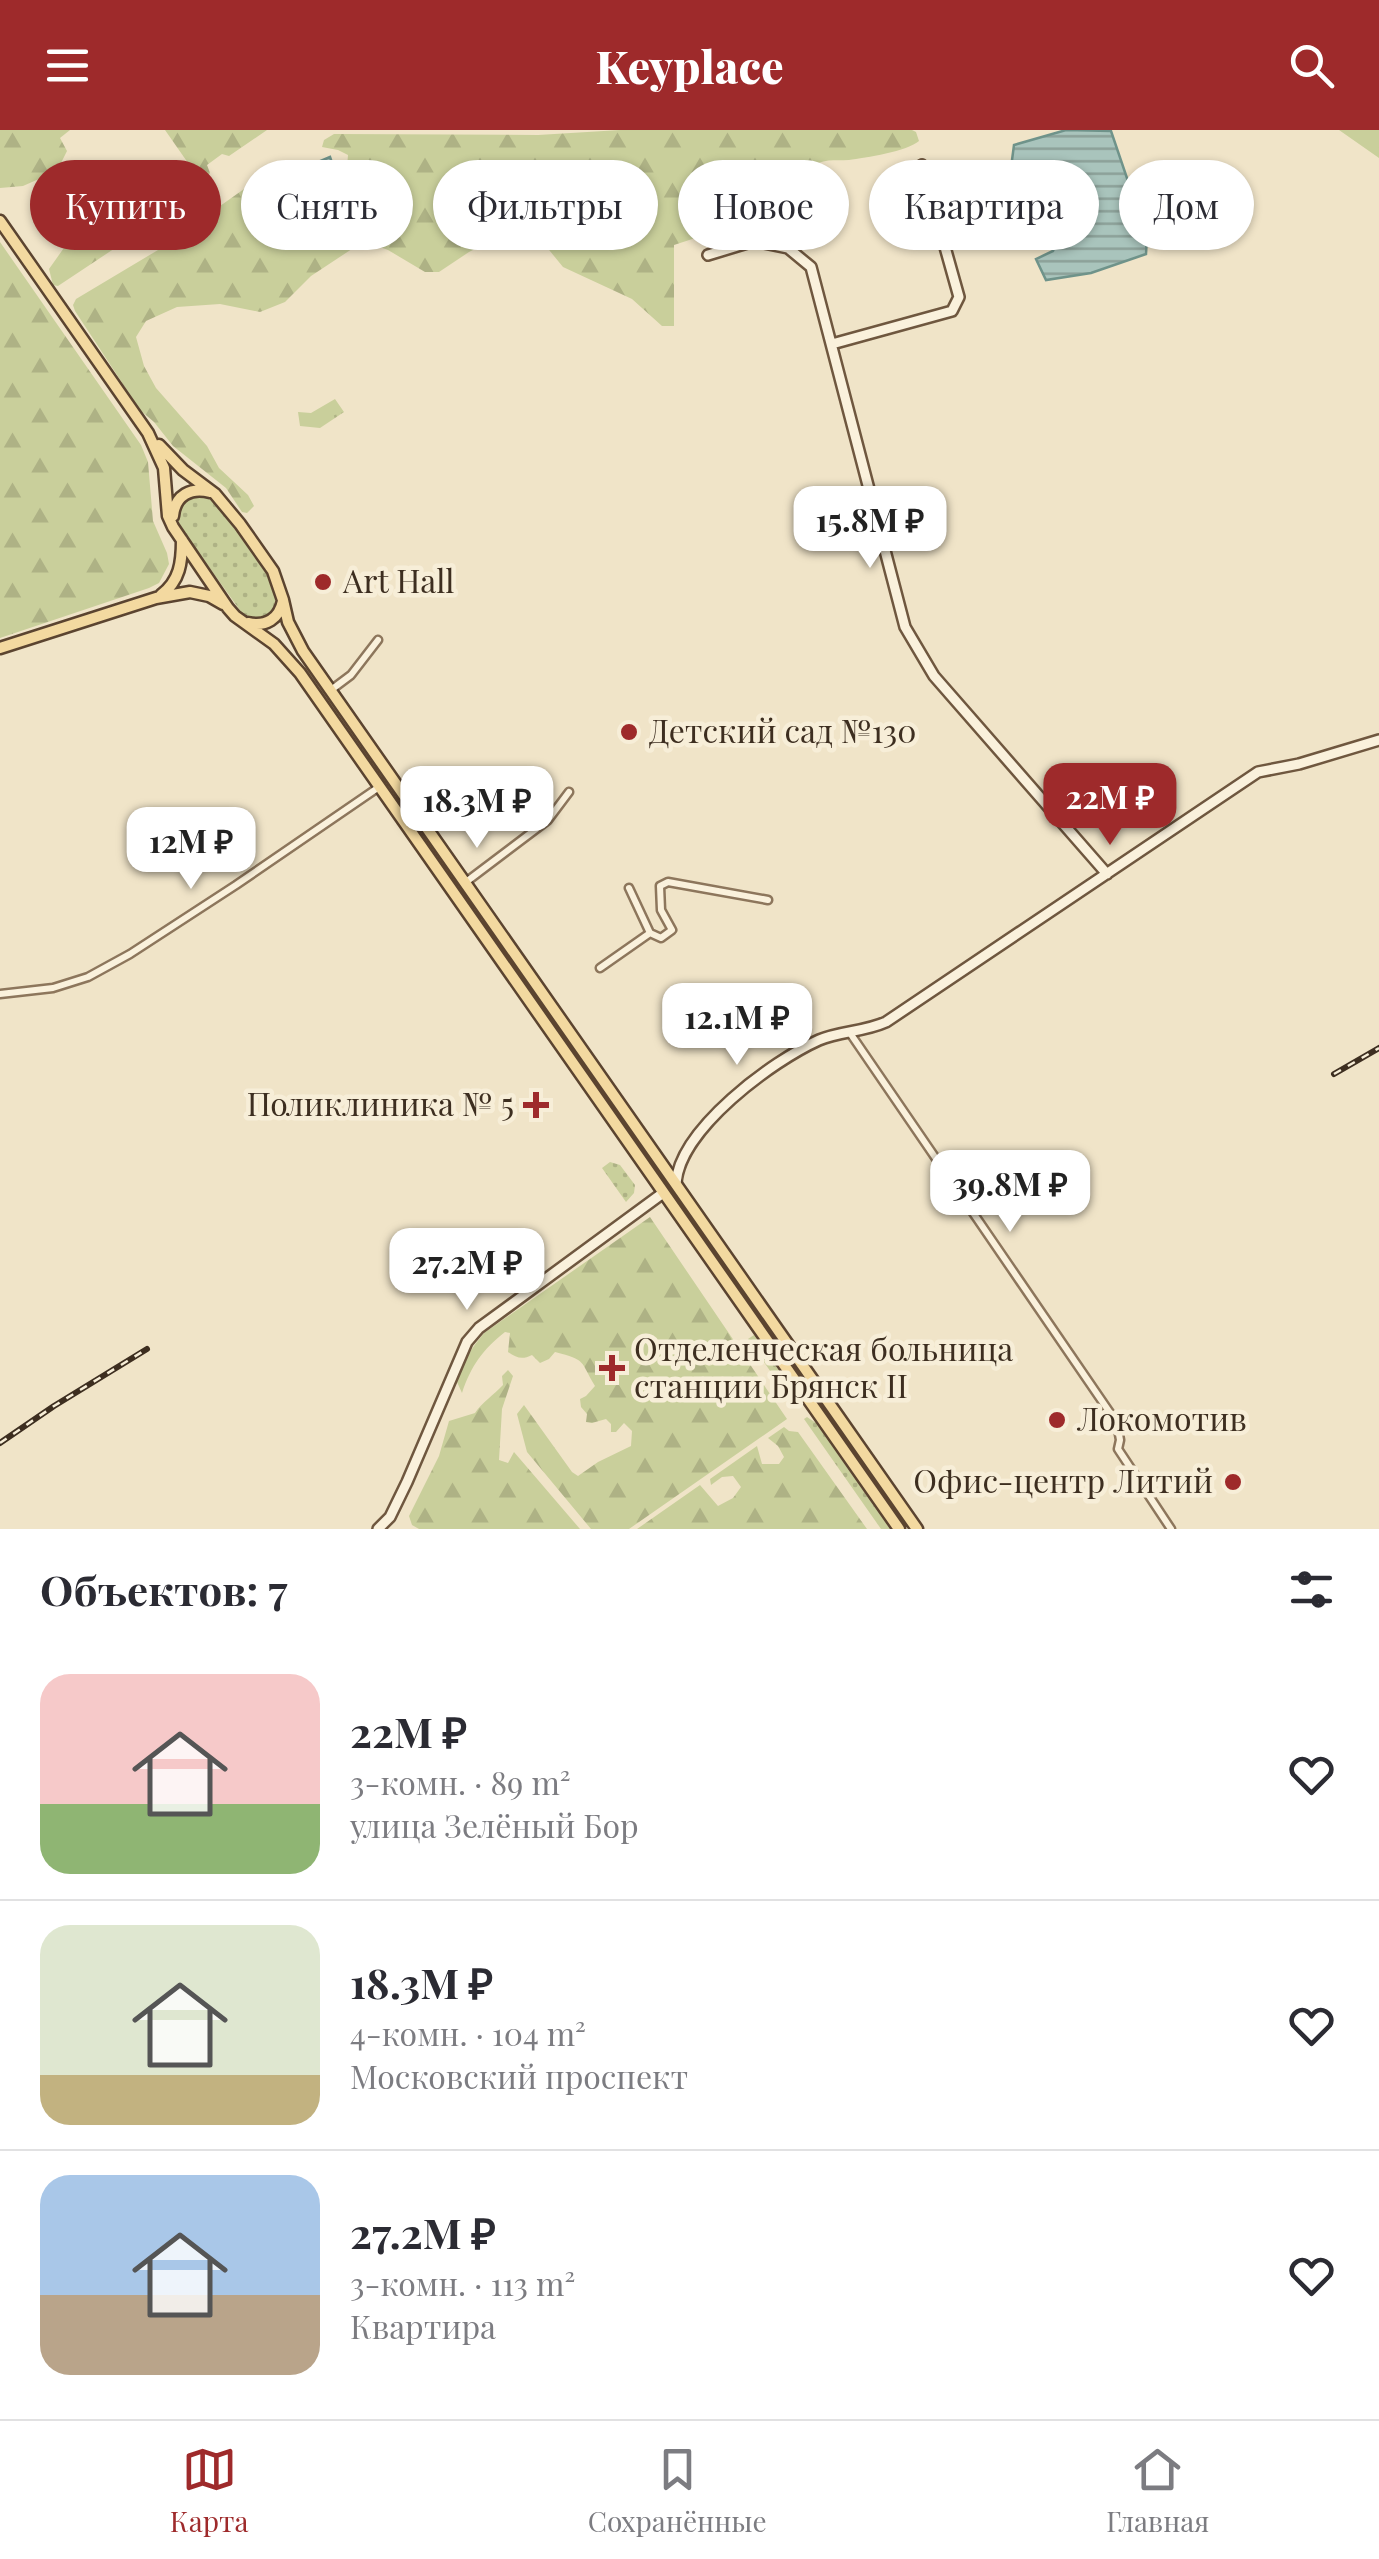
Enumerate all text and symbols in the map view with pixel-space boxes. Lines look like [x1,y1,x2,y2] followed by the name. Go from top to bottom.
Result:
[595,35,784,95] text: Keyplace
[40,38,95,93] icon: menu
[1284,38,1339,93] icon: search
[30,160,221,250] chip: Купить
[241,160,413,250] chip: Снять
[433,160,658,250] chip: Фильтры
[678,160,849,250] chip: Новое
[869,160,1099,250] chip: Квартира
[1119,160,1254,250] chip: Дом
[778,486,962,571] pin: 15.8M ₽
[816,497,924,540] text: 15.8M ₽
[342,558,454,601] place label: Art Hall
[312,571,334,593] marker: Art Hall
[649,708,917,751] place label: Детский сад №130
[618,721,640,743] marker: Детский сад №130
[1040,763,1180,848] pin: 22M ₽
[385,766,569,851] pin: 18.3M ₽
[1065,774,1155,817] text: 22M ₽
[422,777,532,820] text: 18.3M ₽
[121,807,261,892] pin: 12M ₽
[149,818,233,861] text: 12M ₽
[645,983,829,1068] pin: 12.1M ₽
[684,994,790,1037] text: 12.1M ₽
[247,1081,514,1124] place label: Поликлиника № 5
[523,1092,549,1118] marker: Поликлиника № 5
[918,1150,1102,1235] pin: 39.8M ₽
[952,1161,1068,1204] text: 39.8M ₽
[375,1228,559,1313] pin: 27.2M ₽
[411,1239,523,1282] text: 27.2M ₽
[634,1326,1013,1406] place label: Отделенческая больница станции Брянск II
[599,1355,625,1381] marker: Отделенческая больница станции Брянск II
[1076,1396,1247,1439] place label: Локомотив
[1046,1409,1068,1431] marker: Локомотив
[913,1458,1213,1501] place label: Офис-центр Литий
[1222,1471,1244,1493] marker: Офис-центр Литий
[40,1561,287,1617] text: Объектов: 7
[1284,1562,1339,1617] icon: filters
[350,1703,467,1759] text: 22M ₽
[120,1714,240,1834] icon: home
[1284,1747,1339,1802] icon: heart
[350,1760,571,1803] text: 3-комн. · 89 m²
[350,1803,639,1846] text: улица Зелёный Бор
[350,1954,493,2010] text: 18.3M ₽
[120,1965,240,2085] icon: home
[1284,1998,1339,2053] icon: heart
[350,2011,586,2054] text: 4-комн. · 104 m²
[350,2054,688,2097] text: Московский проспект
[350,2204,496,2260] text: 27.2M ₽
[120,2215,240,2335] icon: home
[1284,2248,1339,2303] icon: heart
[350,2261,575,2304] text: 3-комн. · 113 m²
[350,2304,496,2347] text: Квартира
[170,2442,248,2539] tab: Карта
[588,2442,767,2539] tab: Сохранённые
[1106,2442,1209,2539] tab: Главная

